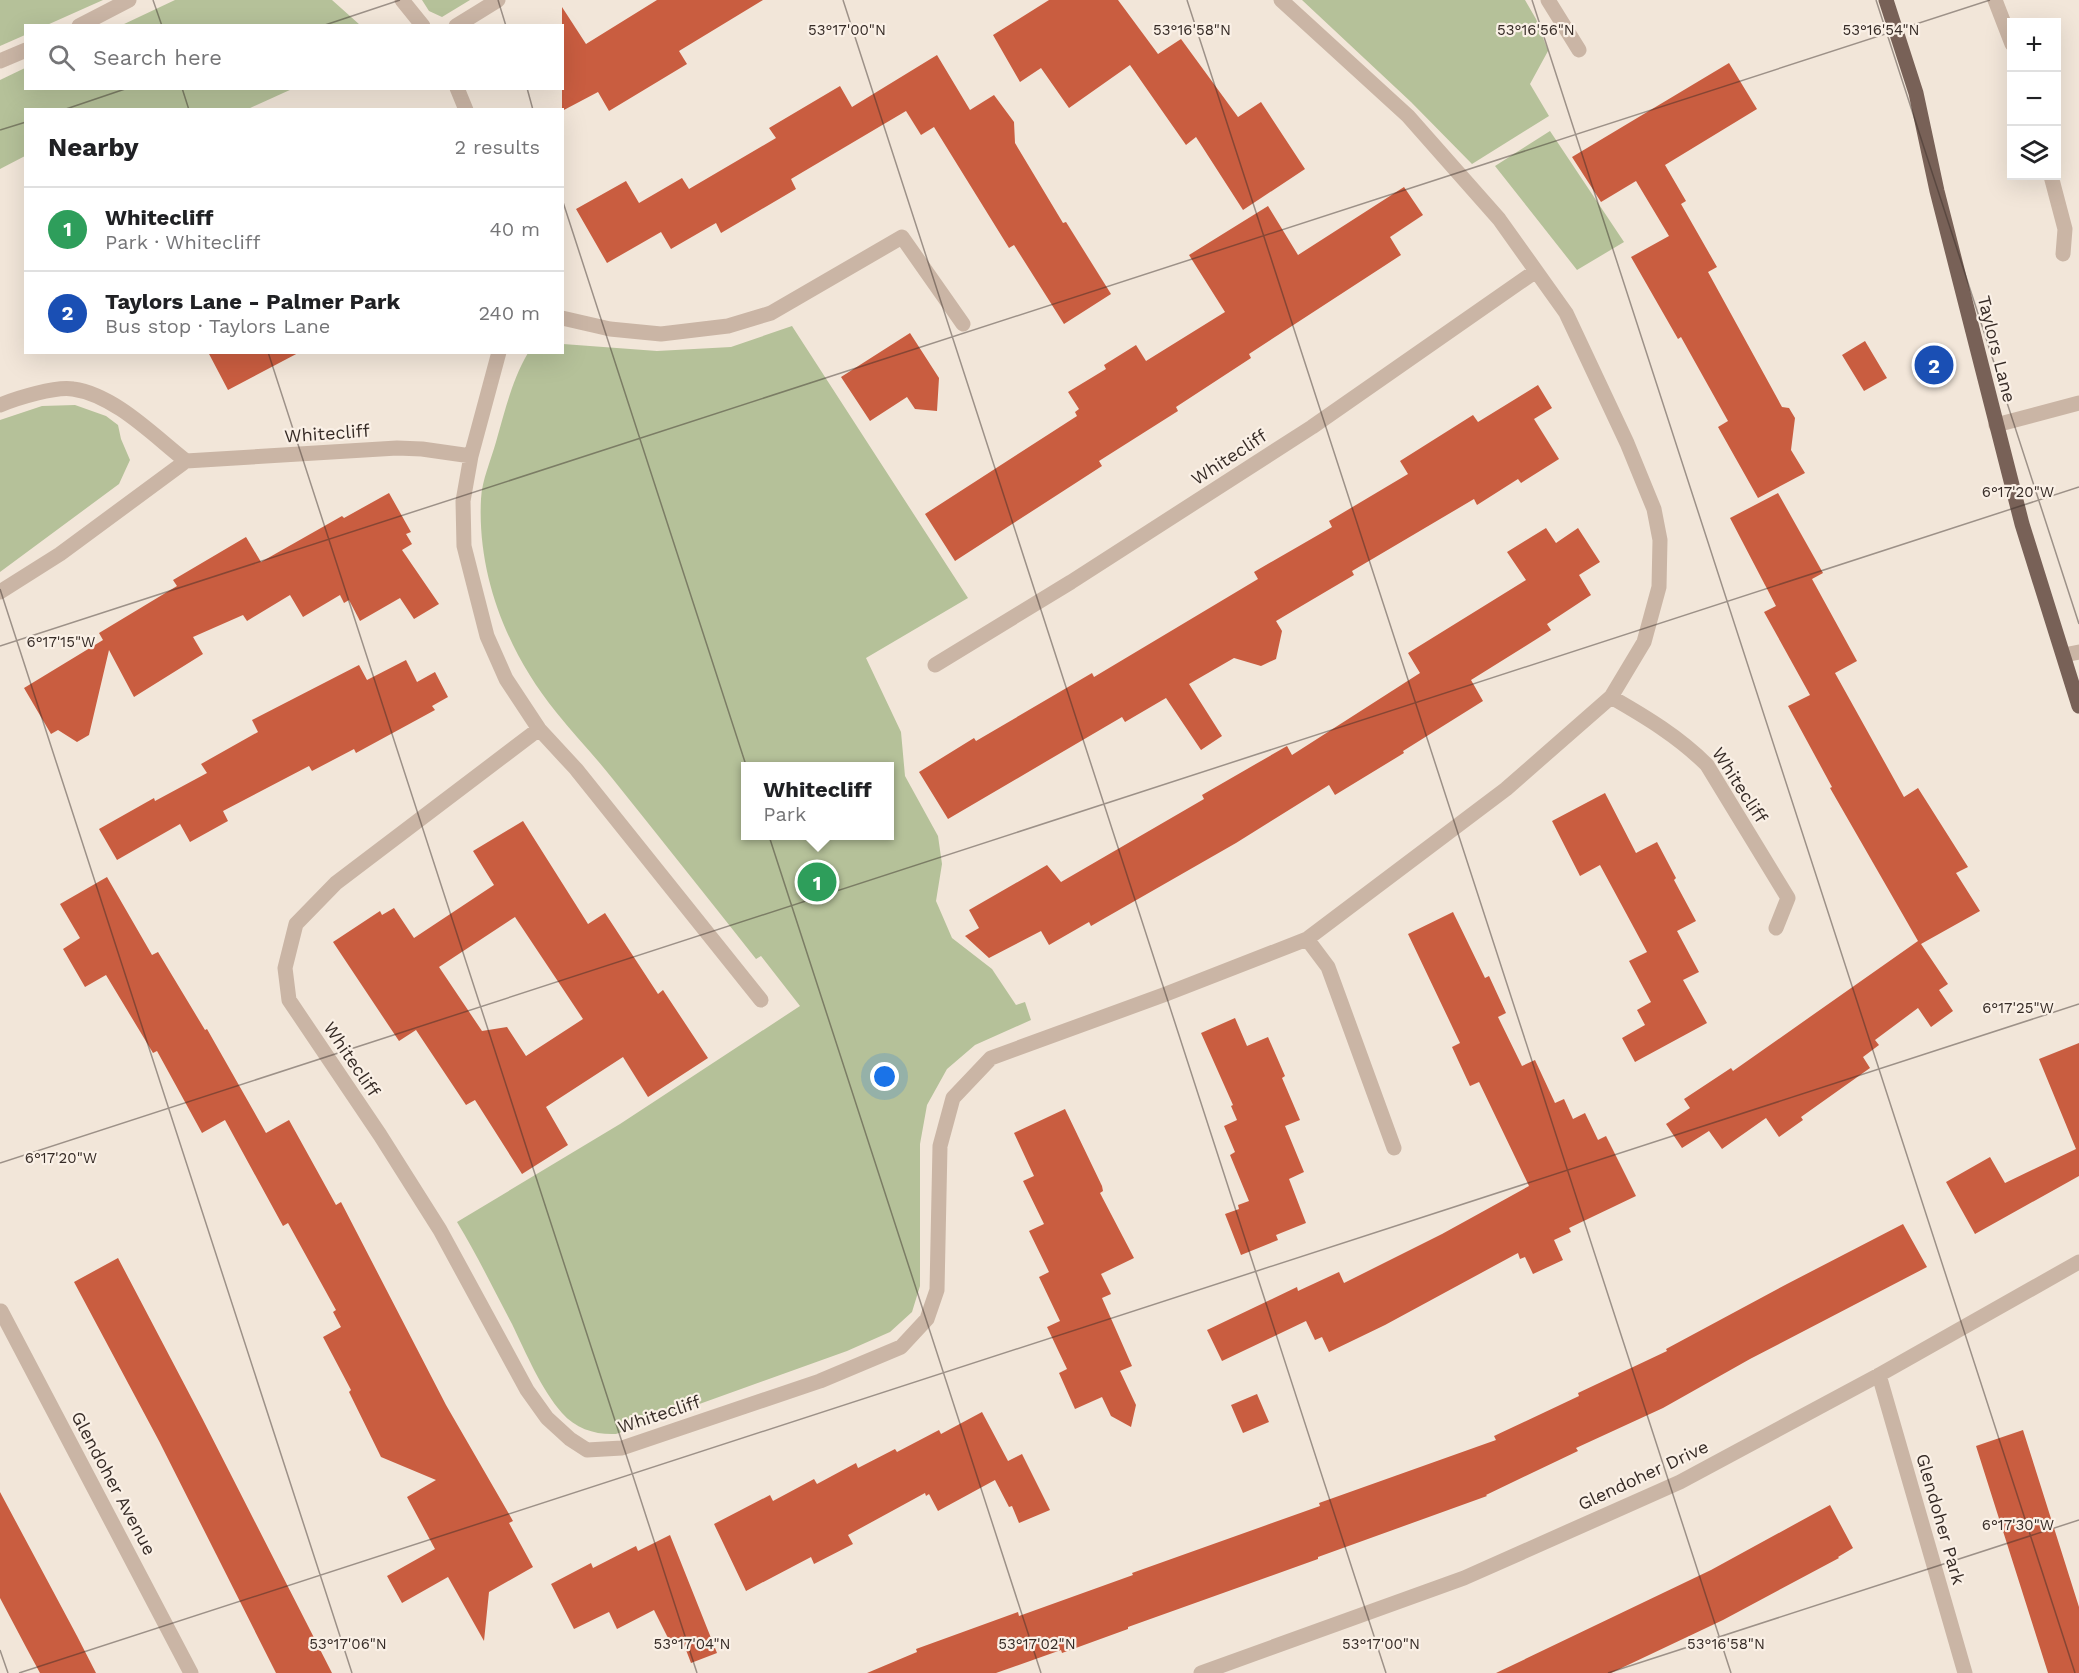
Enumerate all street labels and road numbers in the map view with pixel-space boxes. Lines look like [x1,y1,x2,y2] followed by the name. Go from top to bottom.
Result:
[1974,293,2020,405] street label: Taylors Lane
[284,420,370,446] street label: Whitecliff
[1187,425,1271,489] street label: Whitecliff
[1708,743,1772,827] street label: Whitecliff
[319,1018,385,1100] street label: Whitecliff
[615,1391,703,1437] street label: Whitecliff
[67,1408,161,1558] street label: Glendoher Avenue
[1574,1436,1712,1514] street label: Glendoher Drive
[1912,1451,1970,1587] street label: Glendoher Park

